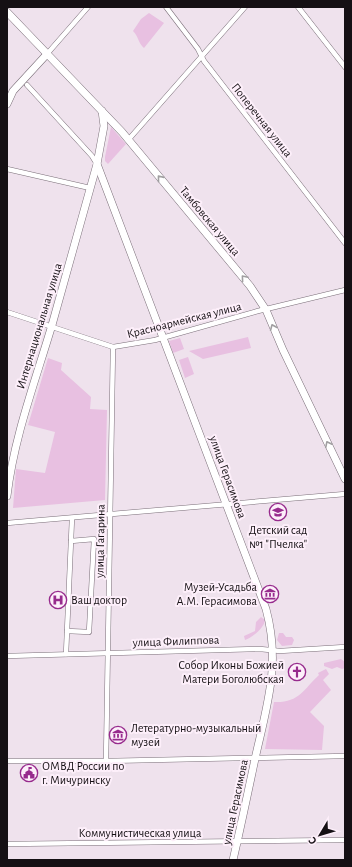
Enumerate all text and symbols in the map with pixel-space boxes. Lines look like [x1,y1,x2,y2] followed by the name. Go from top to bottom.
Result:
[229,81,295,160] street label: Поперечная улица
[158,176,165,183] one-way arrow
[177,184,243,259] street label: Тамбовская улица
[14,261,65,391] street label: Интернациональная улица
[241,276,248,283] one-way arrow
[126,300,243,341] street label: Красноармейская улица
[269,323,277,330] one-way arrow
[206,433,249,521] street label: улица Герасимова
[325,441,333,448] one-way arrow
[268,502,288,522] school or university icon: Детский сад №1 "Пчелка"
[93,503,108,579] street label: улица Гагарина
[249,524,307,550] place label: Детский сад №1 "Пчелка"
[176,581,258,607] place label: Музей-Усадьба А.М. Герасимова
[260,584,280,604] museum icon: Музей-Усадьба А.М. Герасимова
[48,590,68,610] hospital icon: Ваш доктор
[71,594,127,606] place label: Ваш доктор
[131,633,220,650] street label: улица Филиппова
[178,659,284,685] place label: Собор Иконы Божией Матери Боголюбская
[287,662,307,682] church icon: Собор Иконы Божией Матери Боголюбская
[131,722,261,749] place label: Летературно-музыкальный музей
[108,725,128,745] museum icon: Летературно-музыкальный музей
[220,758,251,847] street label: улица Герасимова
[42,760,125,787] place label: ОМВД России по г. Мичуринску
[19,763,39,783] public building icon: ОМВД России по г. Мичуринску
[300,815,340,855] north arrow
[79,827,202,840] street label: Коммунистическая улица
[306,835,319,847] text: С

